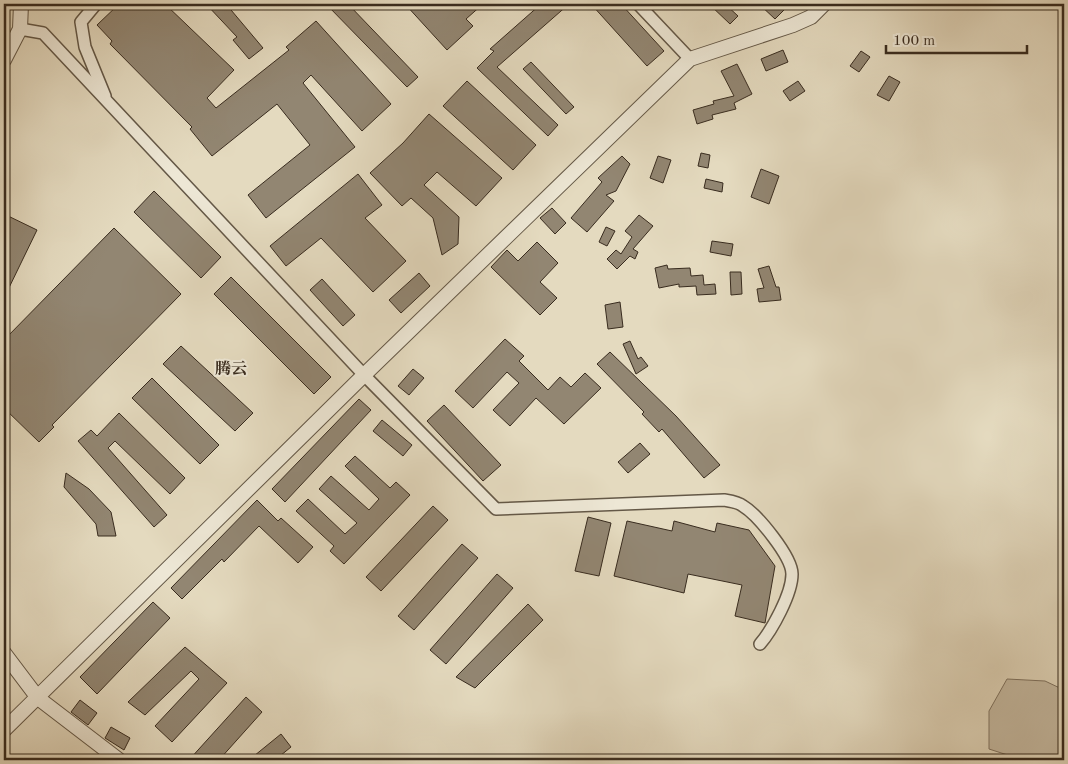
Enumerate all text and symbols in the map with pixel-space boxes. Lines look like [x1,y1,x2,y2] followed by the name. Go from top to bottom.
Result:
[886,22,1027,54] scale bar
[893,34,935,49] text: 100 m
[215,360,247,378] district label: 腾云

